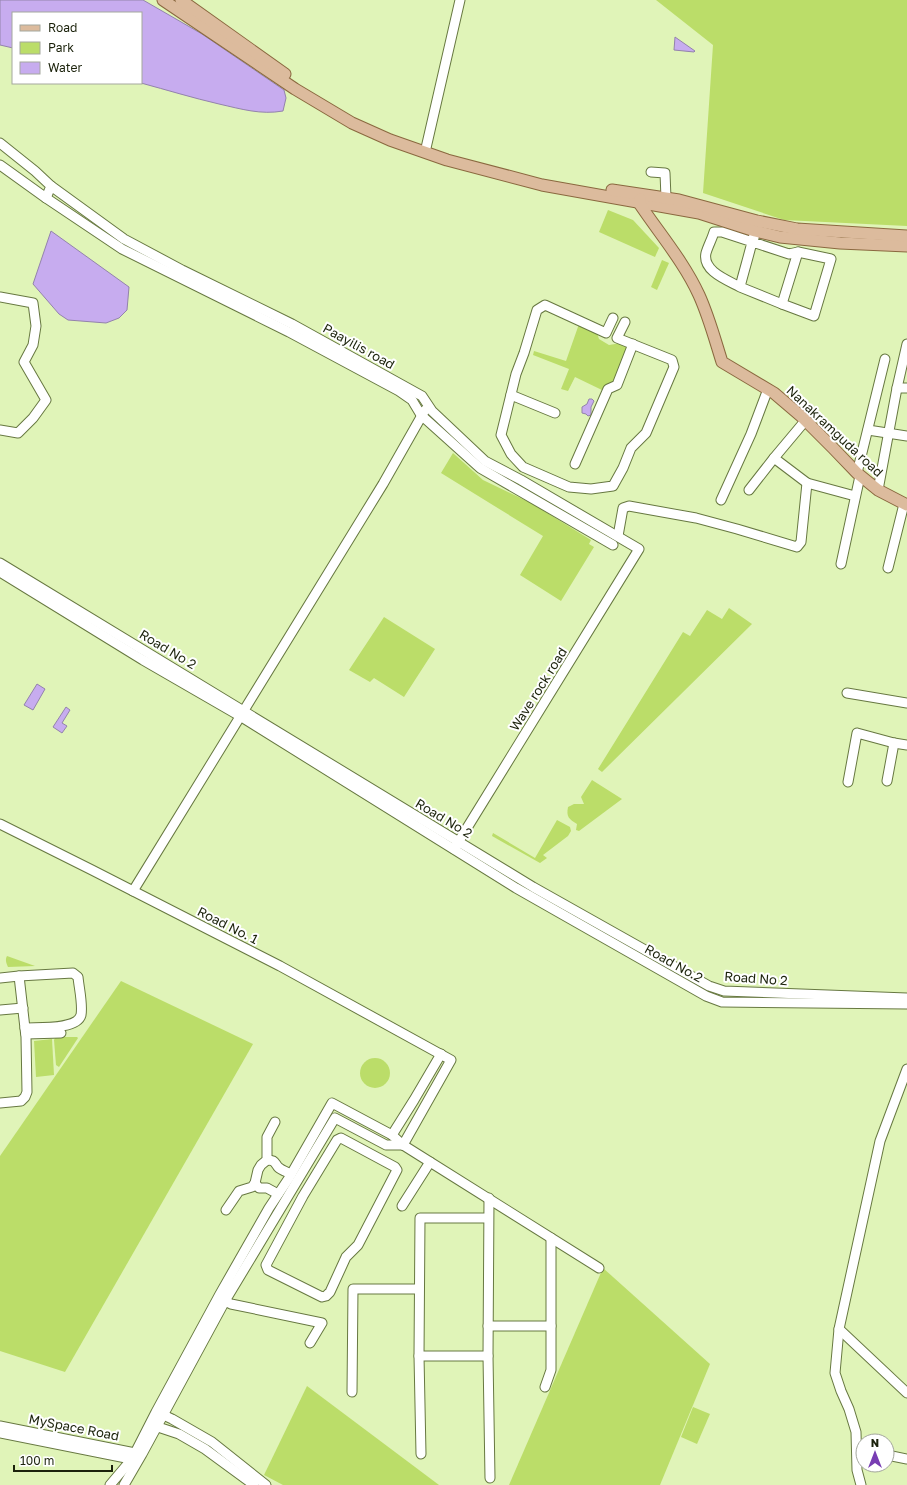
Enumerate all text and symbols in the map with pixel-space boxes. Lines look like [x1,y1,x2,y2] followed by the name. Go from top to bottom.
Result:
[12,12,142,84] legend
[48,20,77,35] text: Road
[48,40,74,55] text: Park
[48,60,82,75] text: Water
[320,320,398,372] street label: Paayilis road
[783,382,887,480] street label: Nanakramguda road
[137,626,199,672] street label: Road No 2
[506,644,570,734] street label: Wave rock road
[413,795,475,841] street label: Road No 2
[195,903,261,947] street label: Road No. 1
[642,940,706,986] street label: Road No.2
[724,968,788,988] street label: Road No 2
[27,1410,121,1444] street label: MySpace Road
[855,1433,895,1473] north arrow
[871,1436,879,1449] text: N
[14,1447,112,1473] scale bar
[20,1453,54,1468] text: 100 m

